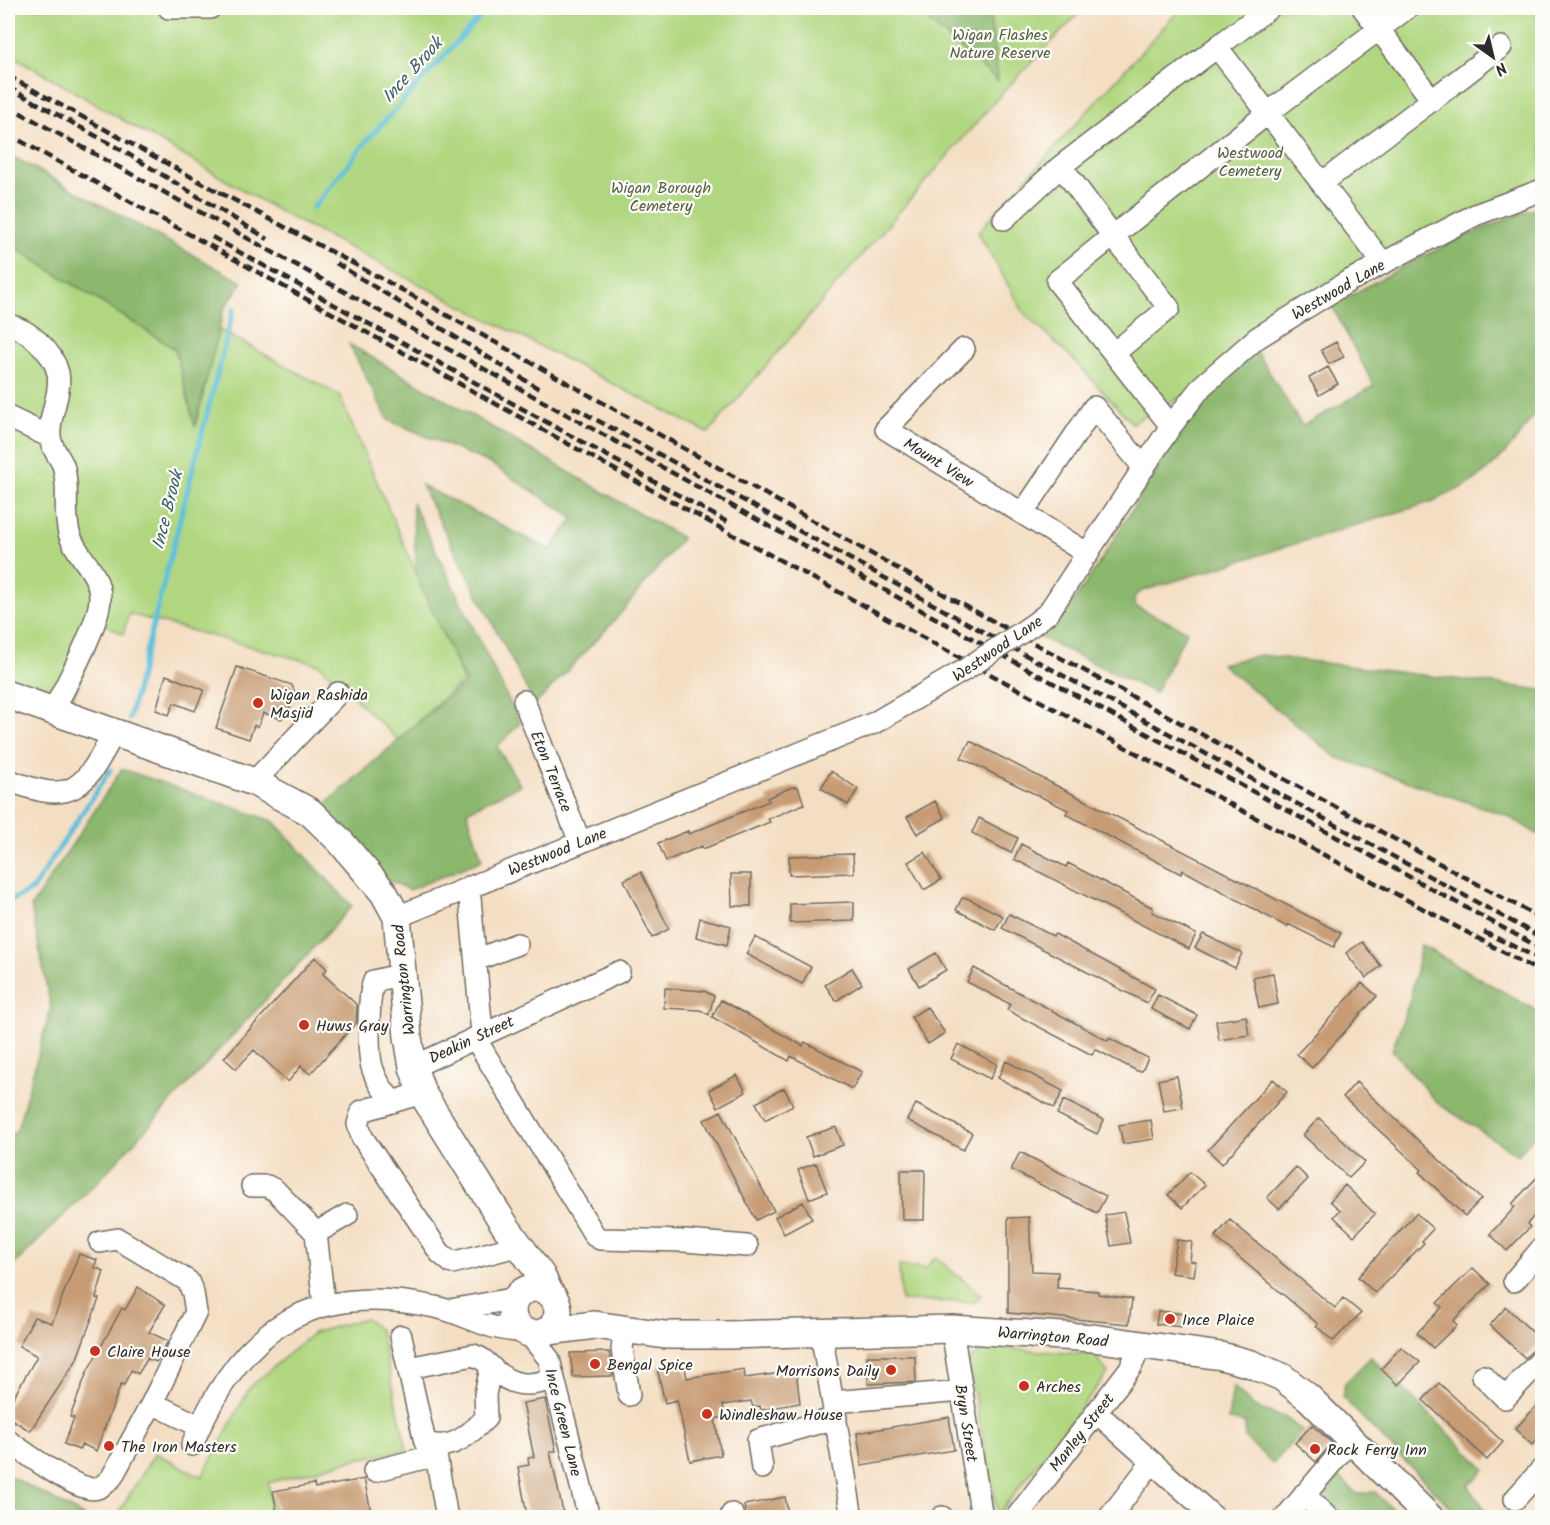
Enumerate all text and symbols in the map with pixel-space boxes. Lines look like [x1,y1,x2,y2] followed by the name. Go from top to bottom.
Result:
[950,23,1050,66] park label: Wigan Flashes Nature Reserve
[1463,27,1523,87] north arrow
[375,29,453,111] water label: Ince Brook
[1489,55,1512,81] text: N
[1217,141,1284,184] park label: Westwood Cemetery
[611,176,711,219] park label: Wigan Borough Cemetery
[1287,253,1390,327] street label: Westwood Lane
[898,432,979,495] street label: Mount View
[145,465,193,553] water label: Ince Brook
[948,610,1048,689] street label: Westwood Lane
[270,683,368,726] place label: Wigan Rashida Masjid
[251,696,265,710] marker: Wigan Rashida Masjid
[523,727,578,816] street label: Eton Terrace
[504,821,611,884] street label: Westwood Lane
[386,922,423,1036] street label: Warrington Road
[425,1009,519,1071] street label: Deakin Street
[316,1014,389,1039] place label: Huws Gray
[297,1018,311,1032] marker: Huws Gray
[1182,1308,1254,1333] place label: Ince Plaice
[1163,1312,1177,1326] marker: Ince Plaice
[996,1320,1110,1355] street label: Warrington Road
[107,1340,190,1365] place label: Claire House
[88,1344,102,1358] marker: Claire House
[607,1353,693,1378] place label: Bengal Spice
[588,1357,602,1371] marker: Bengal Spice
[776,1359,879,1384] place label: Morrisons Daily
[884,1363,898,1377] marker: Morrisons Daily
[537,1366,588,1479] street label: Ince Green Lane
[1036,1375,1081,1400] place label: Arches
[1017,1379,1031,1393] marker: Arches
[947,1383,984,1465] street label: Bryn Street
[1043,1387,1122,1478] street label: Manley Street
[719,1403,843,1428] place label: Windleshaw House
[700,1407,714,1421] marker: Windleshaw House
[121,1435,237,1460] place label: The Iron Masters
[1327,1438,1427,1463] place label: Rock Ferry Inn
[102,1439,116,1453] marker: The Iron Masters
[1308,1442,1322,1456] marker: Rock Ferry Inn

